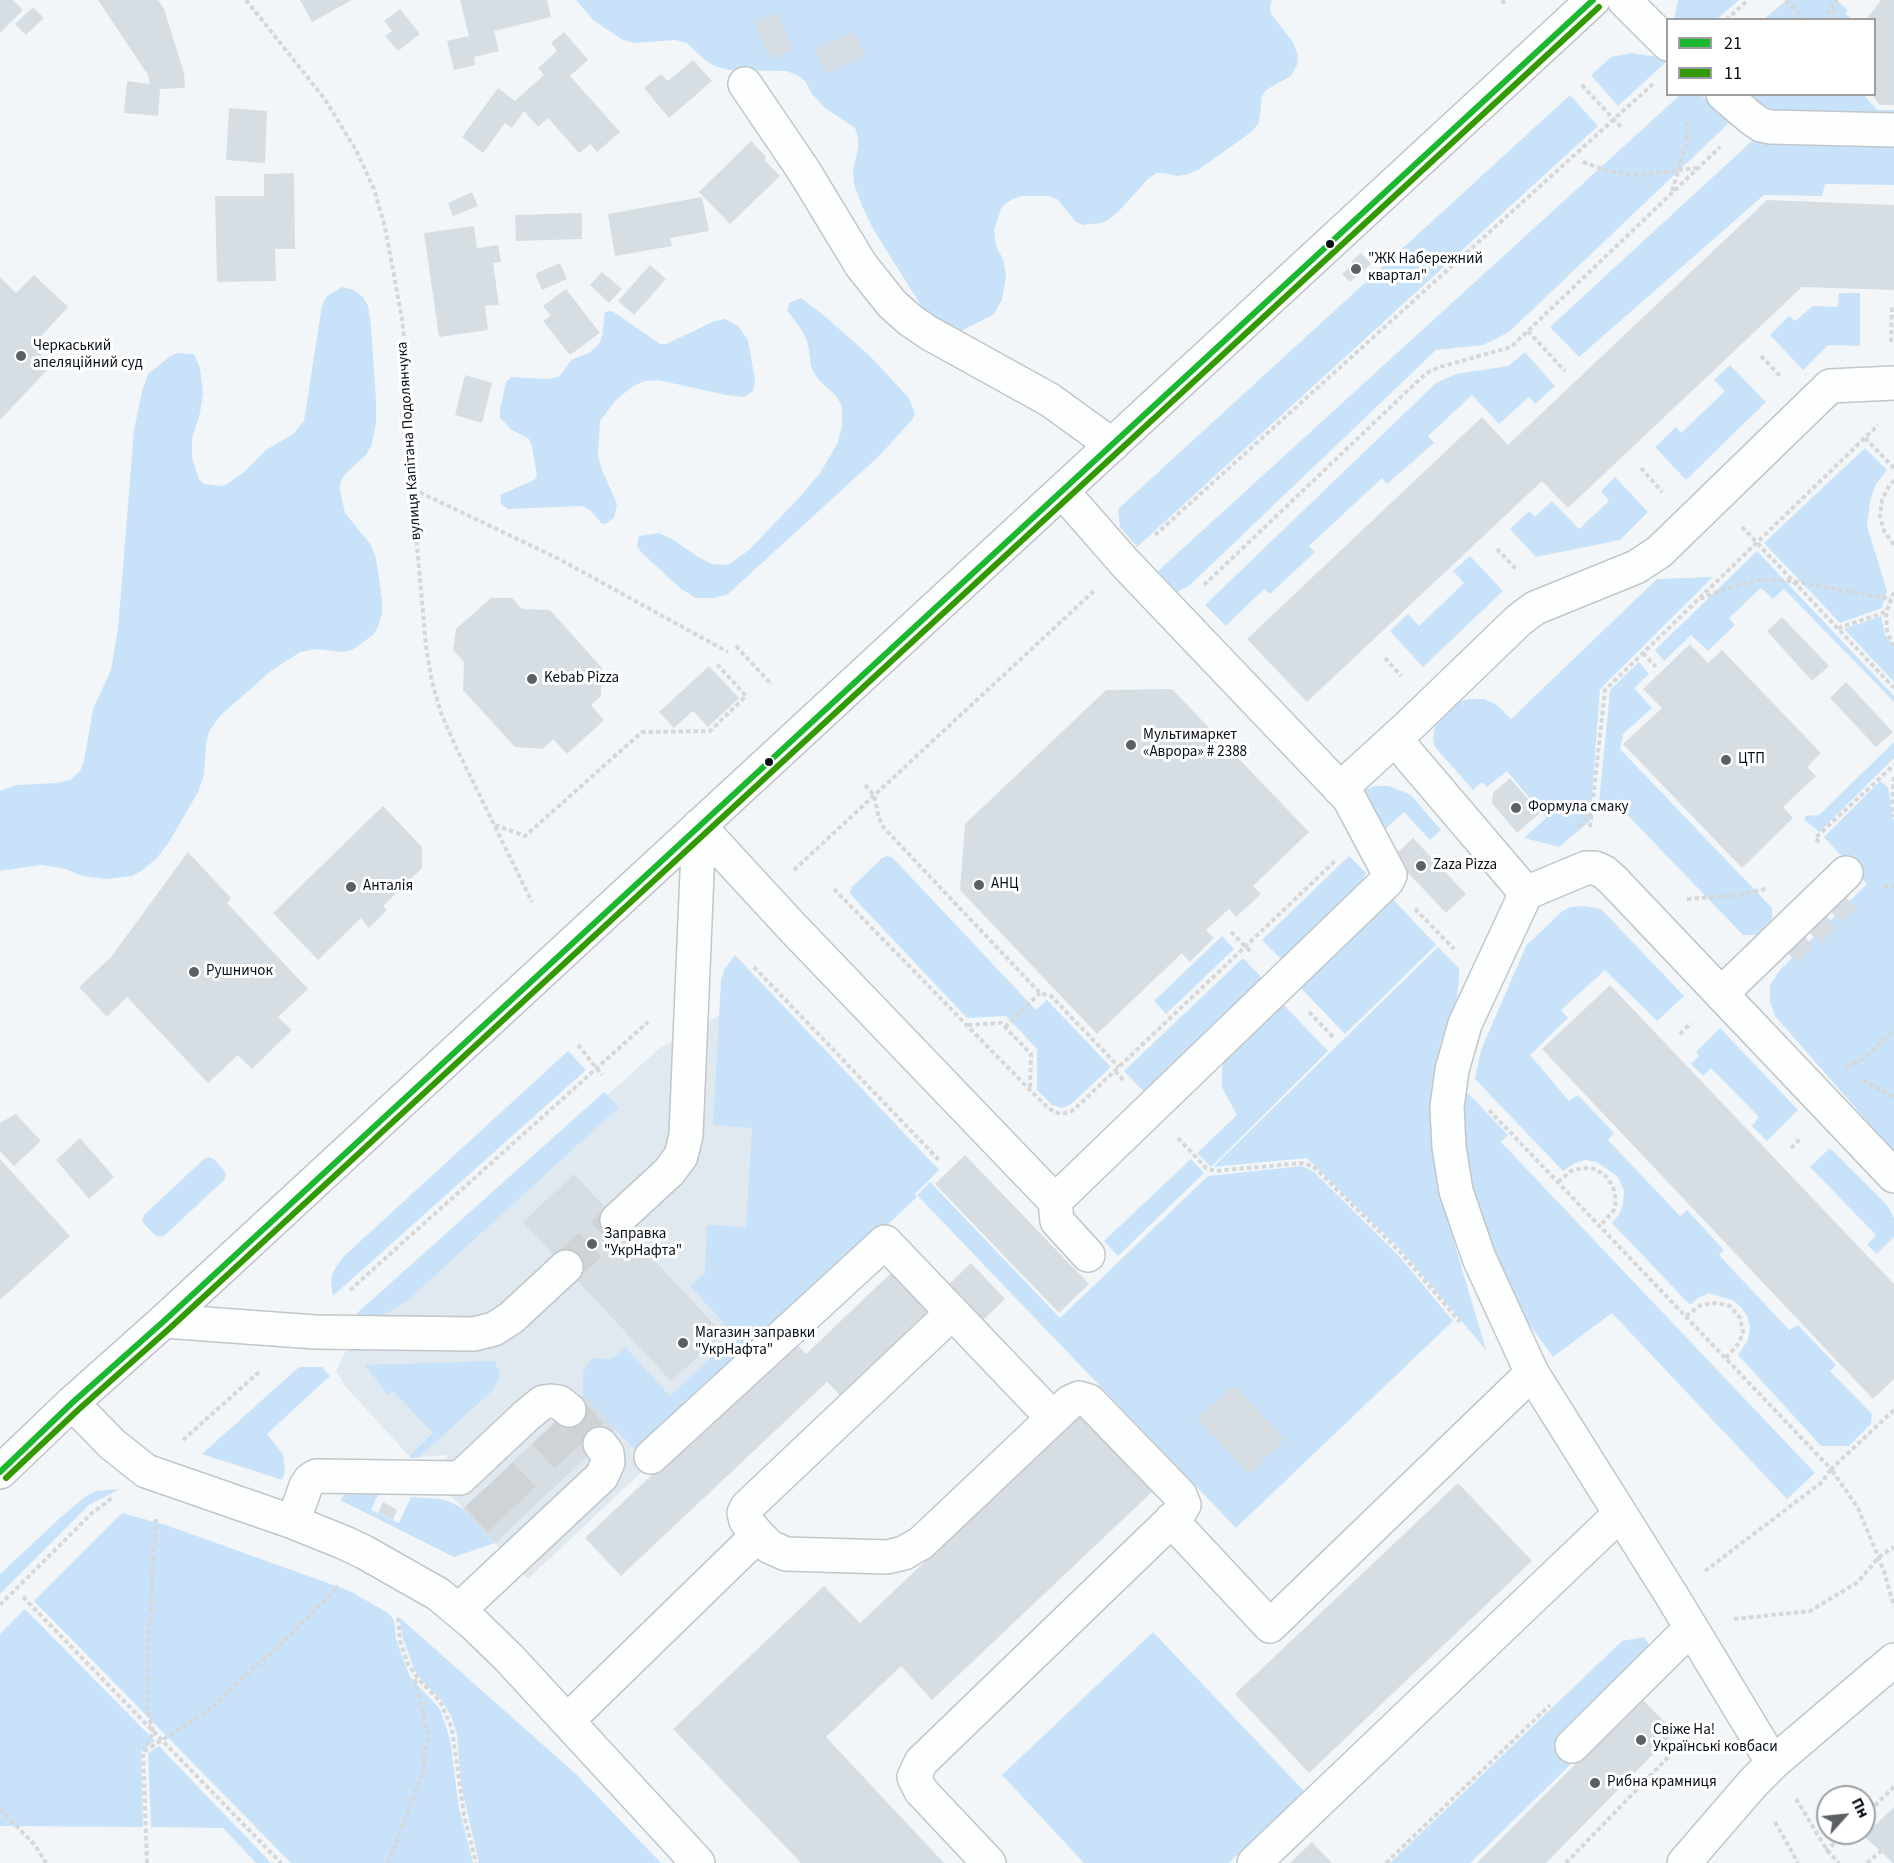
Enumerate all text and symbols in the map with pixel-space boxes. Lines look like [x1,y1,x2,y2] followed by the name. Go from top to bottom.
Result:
[1666,18,1876,96] legend
[1724,31,1742,56] text: 21
[1724,61,1742,86] text: 11
[1324,238,1336,250] unlabelled marker
[1368,251,1483,286] place label: "ЖК Набережний квартал"
[1349,262,1363,276] marker: "ЖК Набережний квартал"
[33,338,143,373] place label: Черкаський апеляційний суд
[394,341,426,541] street label: вулиця Капітана Подолянчука
[14,349,28,363] marker: Черкаський апеляційний суд
[544,670,619,688] place label: Kebab Pizza
[525,672,539,686] marker: Kebab Pizza
[1143,727,1247,762] place label: Мультимаркет «Аврора» # 2388
[1124,738,1138,752] marker: Мультимаркет «Аврора» # 2388
[1738,751,1765,769] place label: ЦТП
[1719,753,1733,767] marker: ЦТП
[763,756,775,768] unlabelled marker
[1528,799,1628,817] place label: Формула смаку
[1509,801,1523,815] marker: Формула смаку
[1433,857,1497,875] place label: Zaza Pizza
[1414,859,1428,873] marker: Zaza Pizza
[991,876,1019,894] place label: АНЦ
[363,878,413,896] place label: Анталія
[972,878,986,892] marker: АНЦ
[344,880,358,894] marker: Анталія
[206,963,273,981] place label: Рушничок
[187,965,201,979] marker: Рушничок
[604,1226,682,1261] place label: Заправка "УкрНафта"
[585,1237,599,1251] marker: Заправка "УкрНафта"
[695,1325,815,1360] place label: Магазин заправки "УкрНафта"
[676,1336,690,1350] marker: Магазин заправки "УкрНафта"
[1653,1722,1778,1757] place label: Свіже На! Українські ковбаси
[1634,1733,1648,1747] marker: Свіже На! Українські ковбаси
[1607,1774,1717,1792] place label: Рибна крамниця
[1588,1776,1602,1790] marker: Рибна крамниця
[1816,1785,1876,1845] north arrow
[1846,1794,1875,1822] text: Пн

